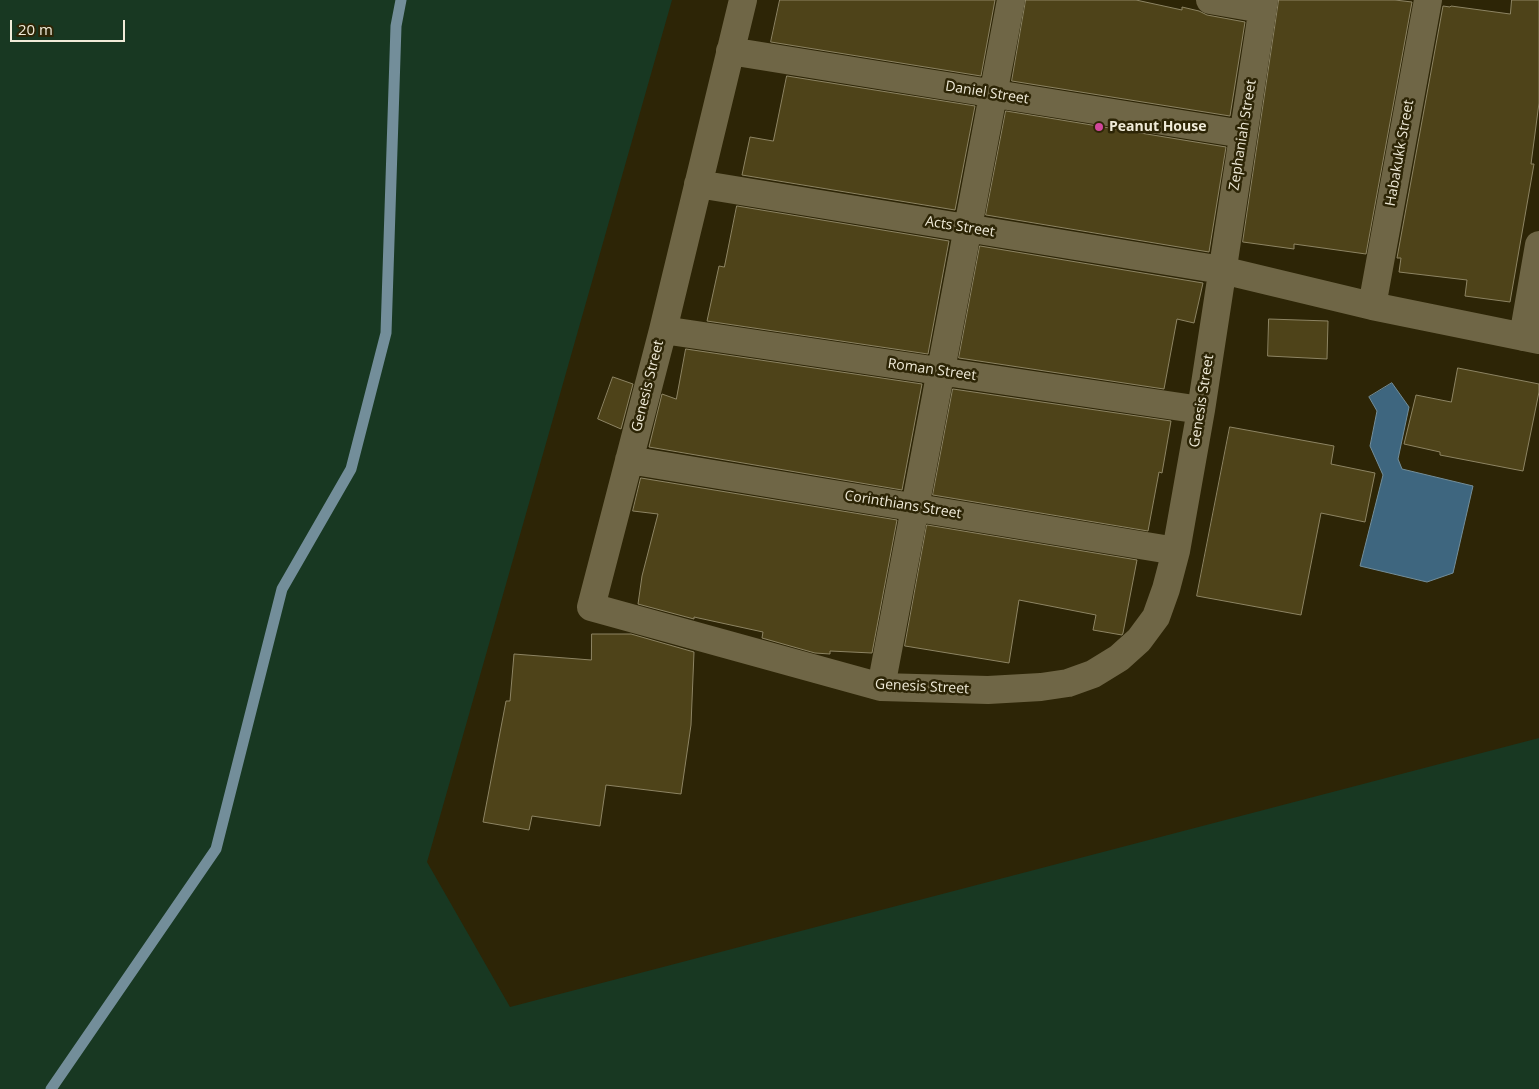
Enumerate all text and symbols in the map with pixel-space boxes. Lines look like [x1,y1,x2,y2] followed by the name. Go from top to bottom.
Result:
[12,10,128,42] scale bar
[18,19,53,39] text: 20 m
[944,78,1030,108] street label: Daniel Street
[1226,78,1260,192] street label: Zephaniah Street
[1382,98,1418,208] street label: Habakukk Street
[1109,119,1206,135] place label: Peanut House
[1093,121,1105,133] marker: Peanut House
[924,213,996,241] street label: Acts Street
[628,338,668,434] street label: Genesis Street
[1186,353,1218,449] street label: Genesis Street
[887,355,977,385] street label: Roman Street
[843,487,963,523] street label: Corinthians Street
[875,676,969,698] street label: Genesis Street

